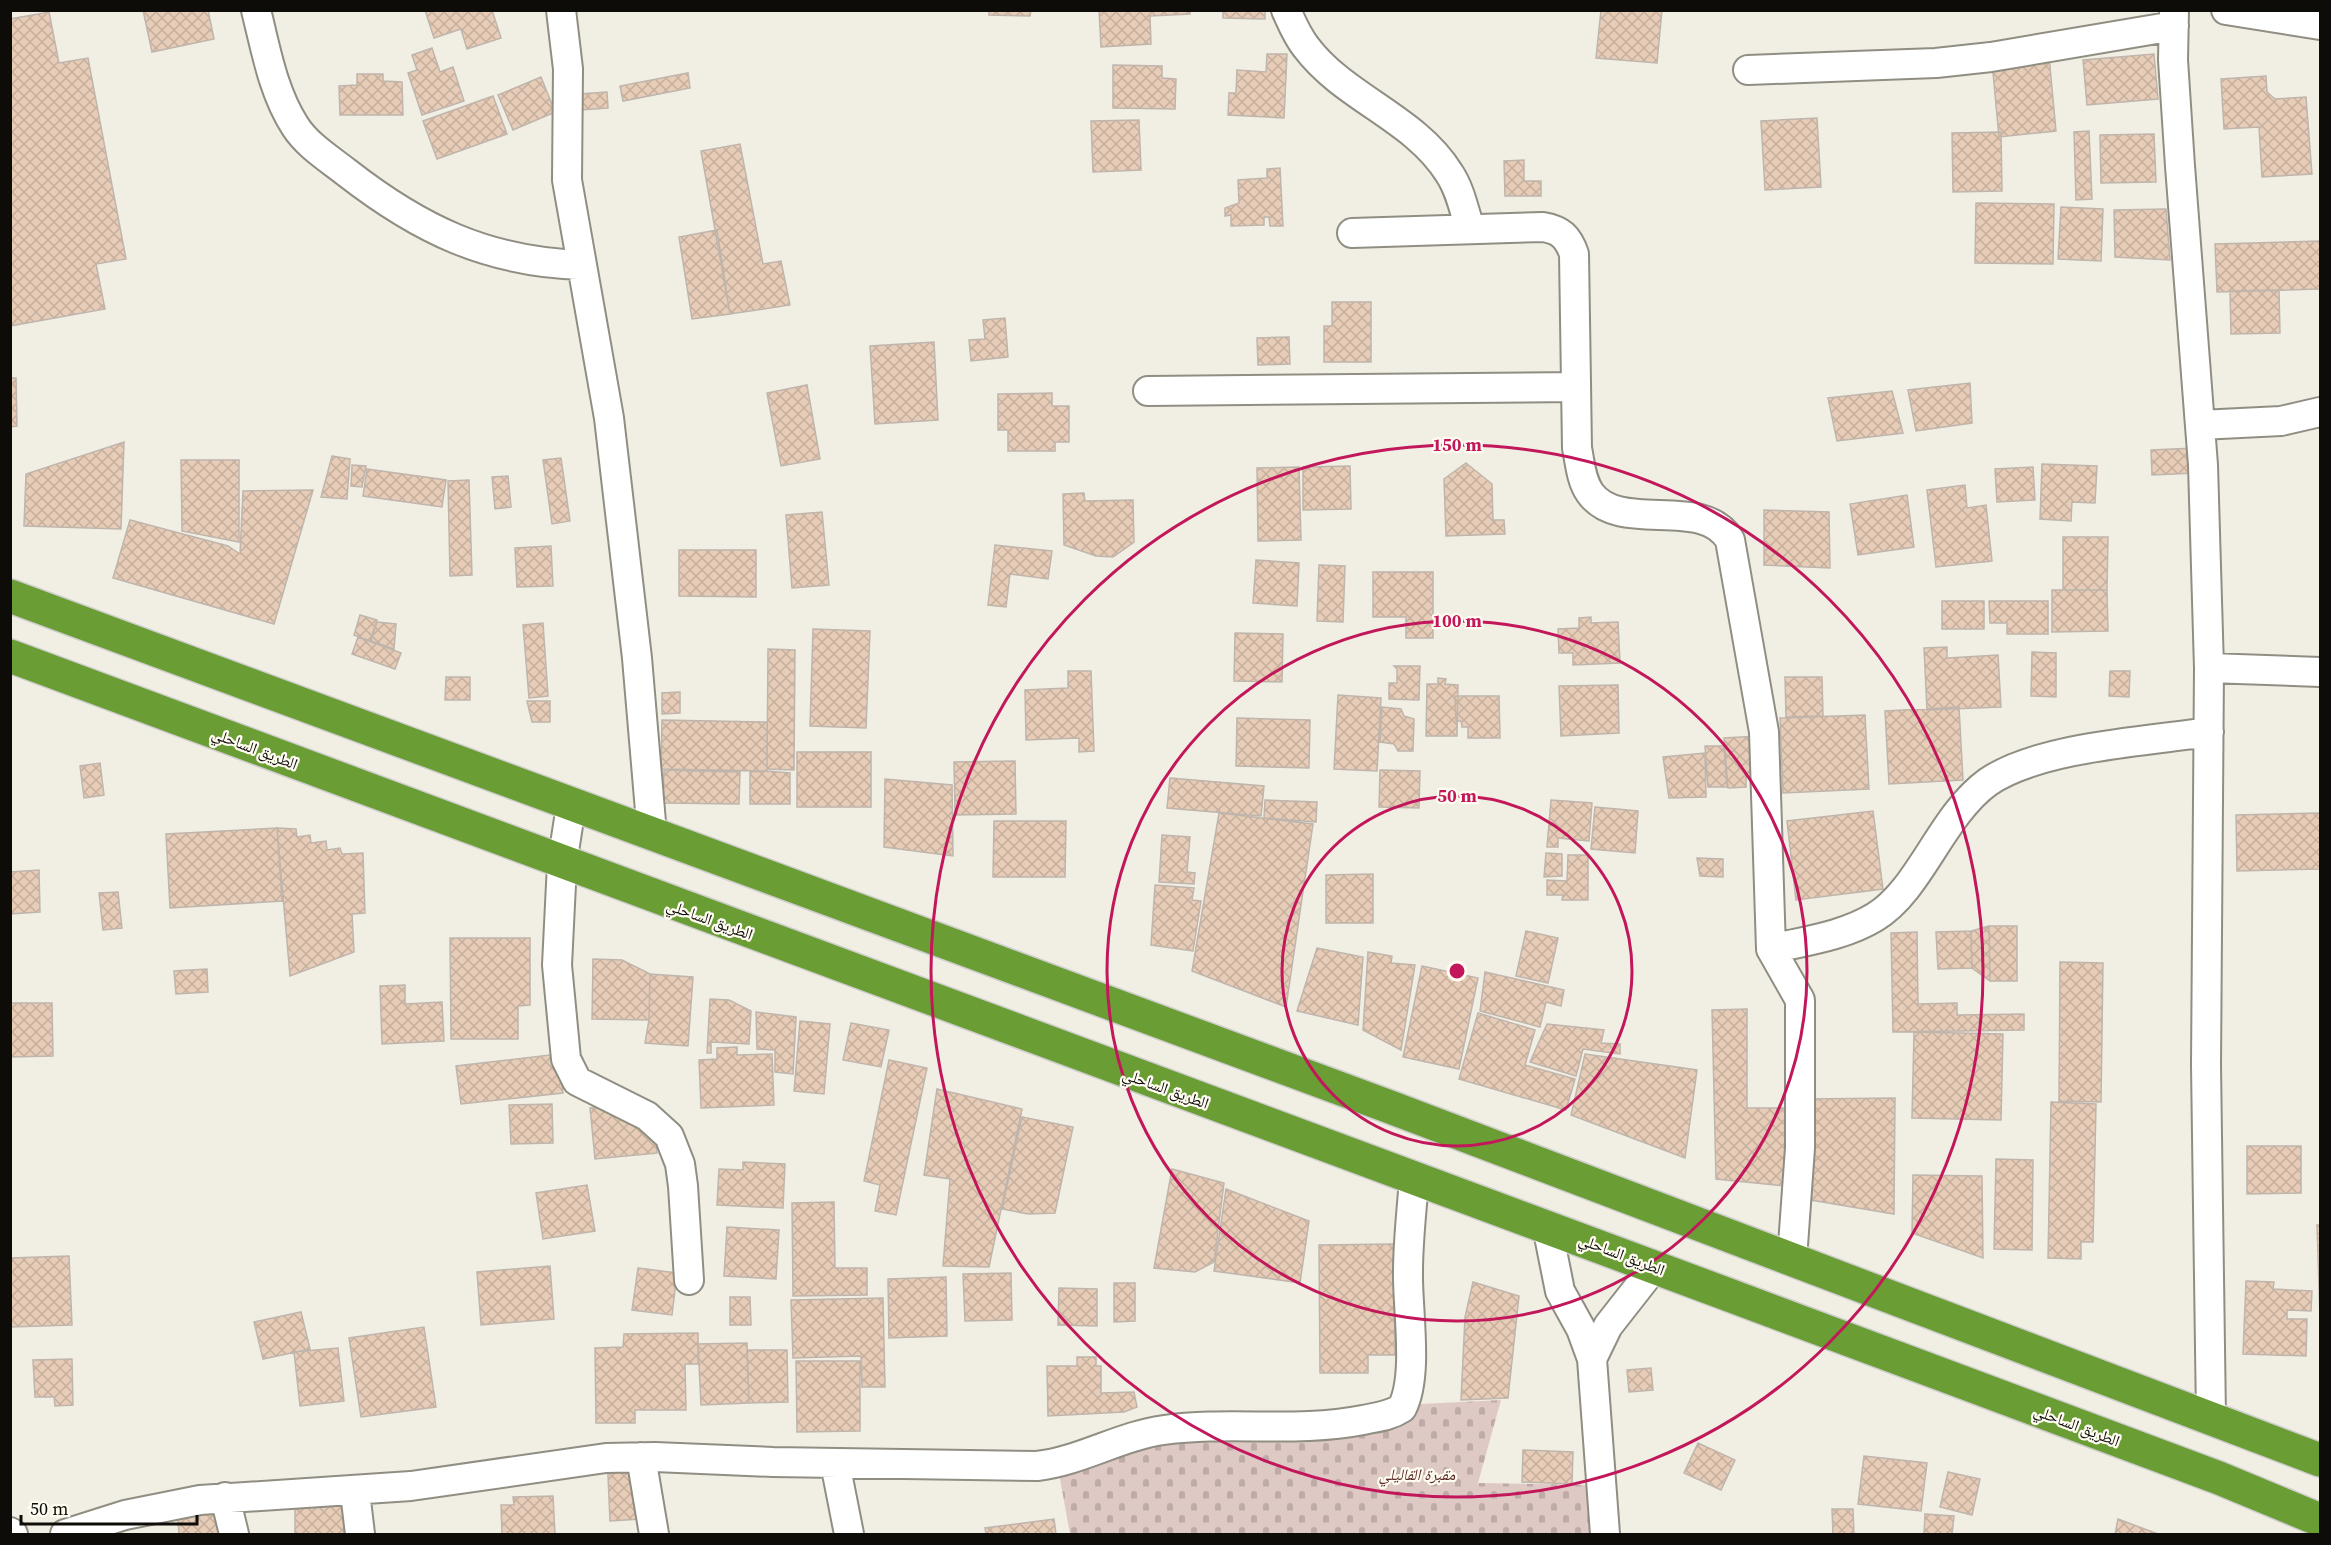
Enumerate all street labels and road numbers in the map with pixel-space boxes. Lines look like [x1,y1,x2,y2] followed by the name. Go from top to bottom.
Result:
[208,722,301,776] street label: الطريق الساحلي
[663,893,756,947] street label: الطريق الساحلي
[1119,1062,1212,1116] street label: الطريق الساحلي
[1575,1228,1668,1282] street label: الطريق الساحلي
[2030,1399,2123,1453] street label: الطريق الساحلي

